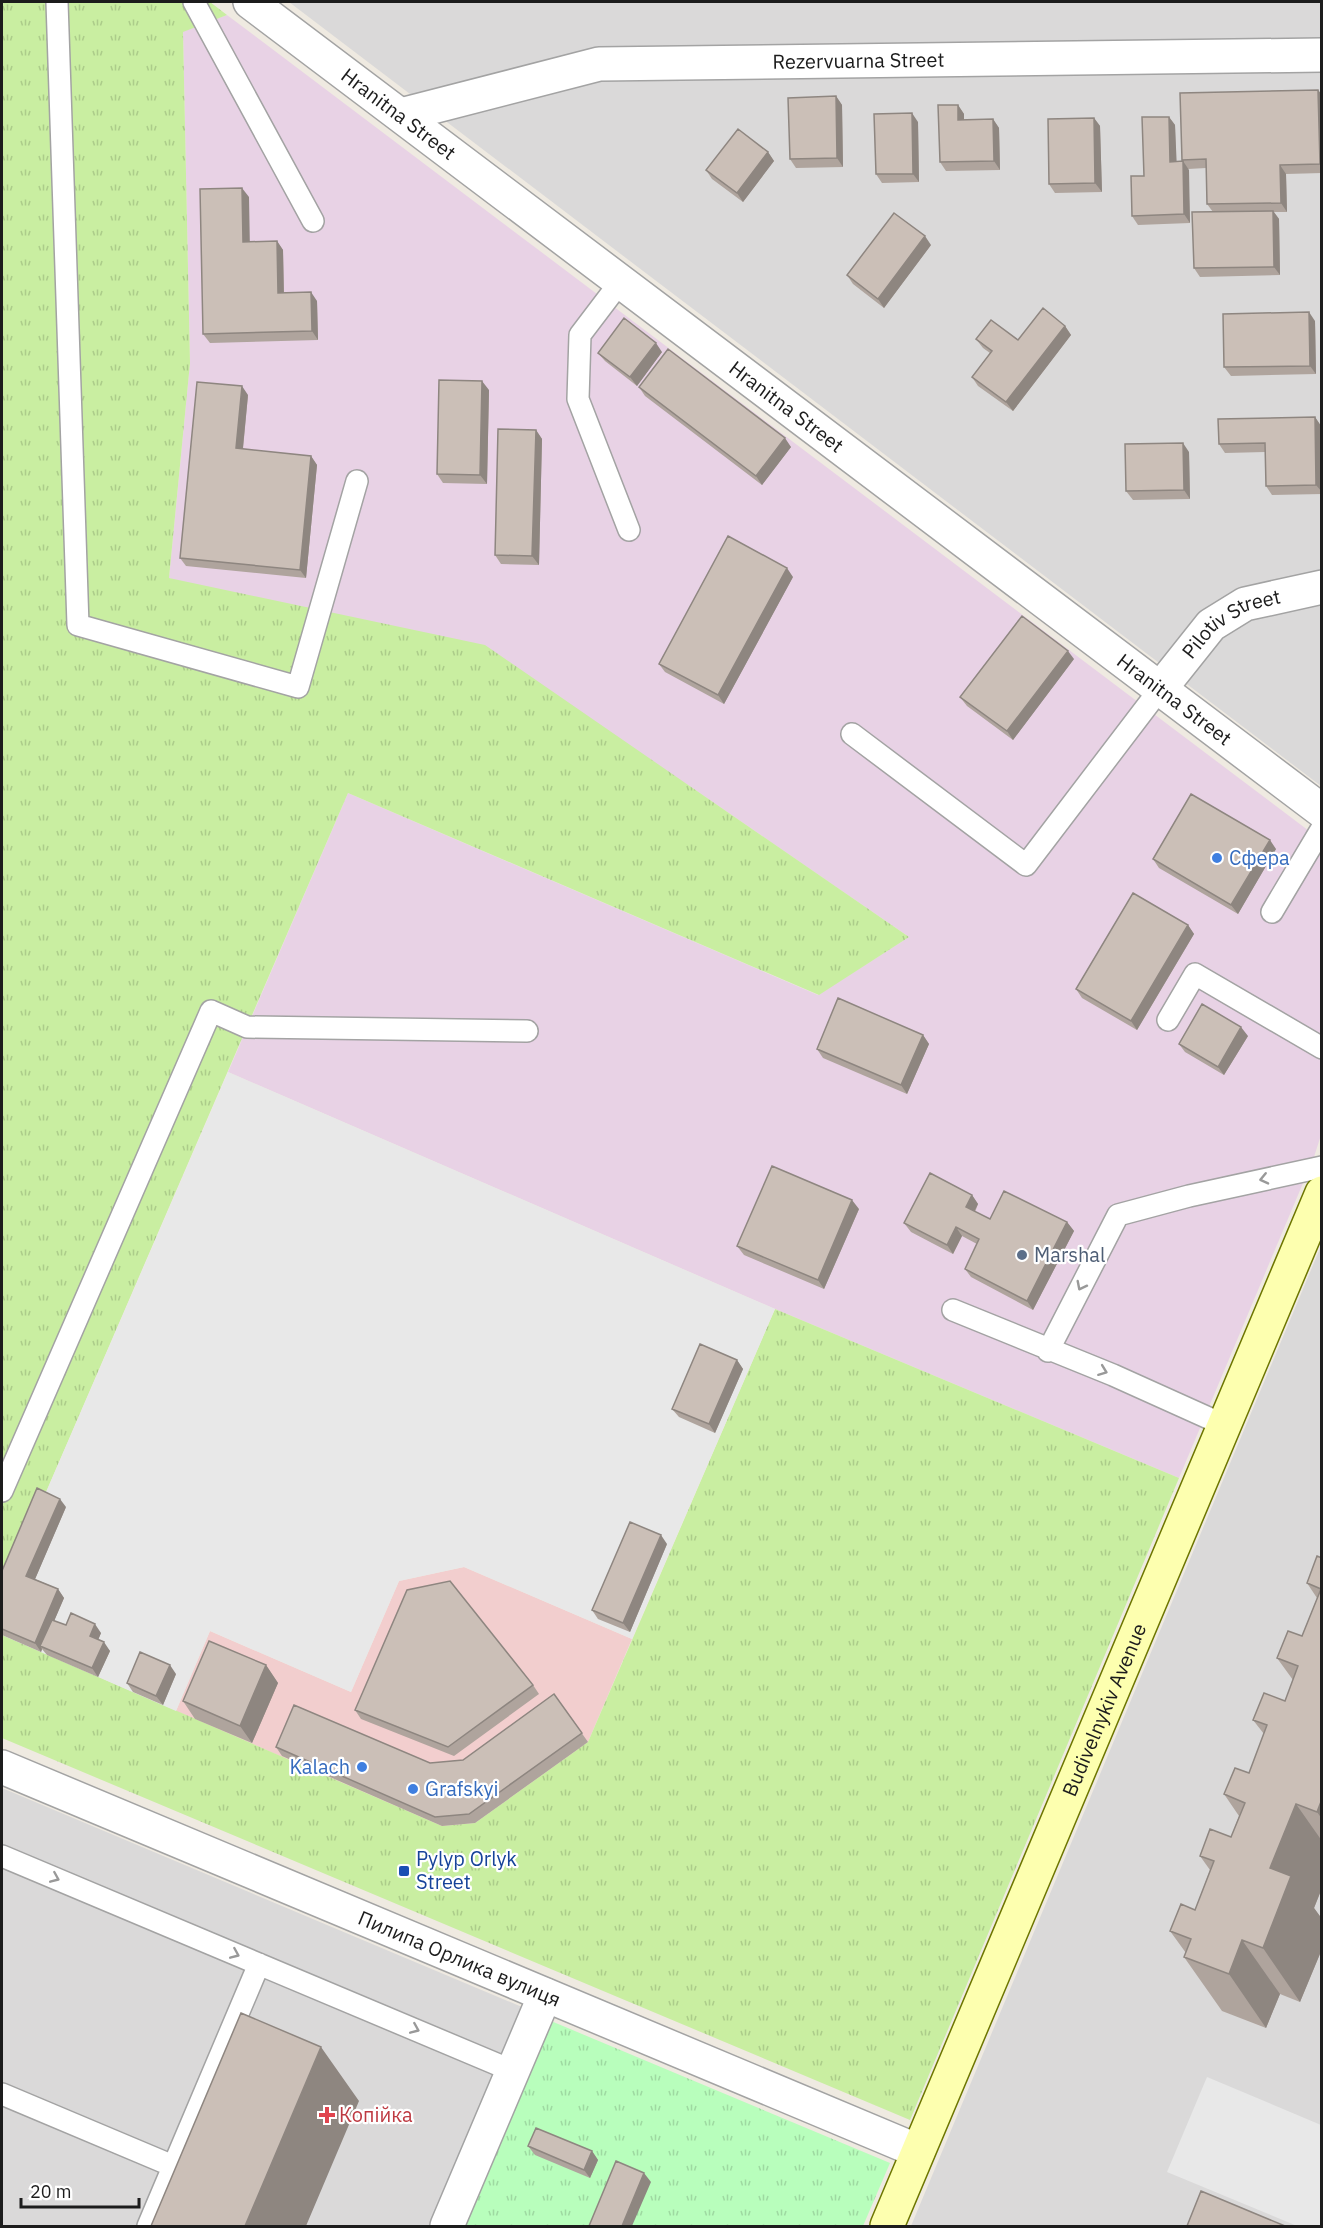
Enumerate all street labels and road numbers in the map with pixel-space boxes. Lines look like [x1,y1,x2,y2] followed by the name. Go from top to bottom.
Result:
[772,46,945,75] street label: Rezervuarna Street
[336,62,462,166] street label: Hranitna Street
[724,354,850,459] street label: Hranitna Street
[1175,583,1283,664] street label: Pilotiv Street
[1112,647,1238,751] street label: Hranitna Street
[1055,1619,1152,1800] street label: Budivelnykiv Avenue
[354,1904,565,2013] street label: Пилипа Орлика вулиця

